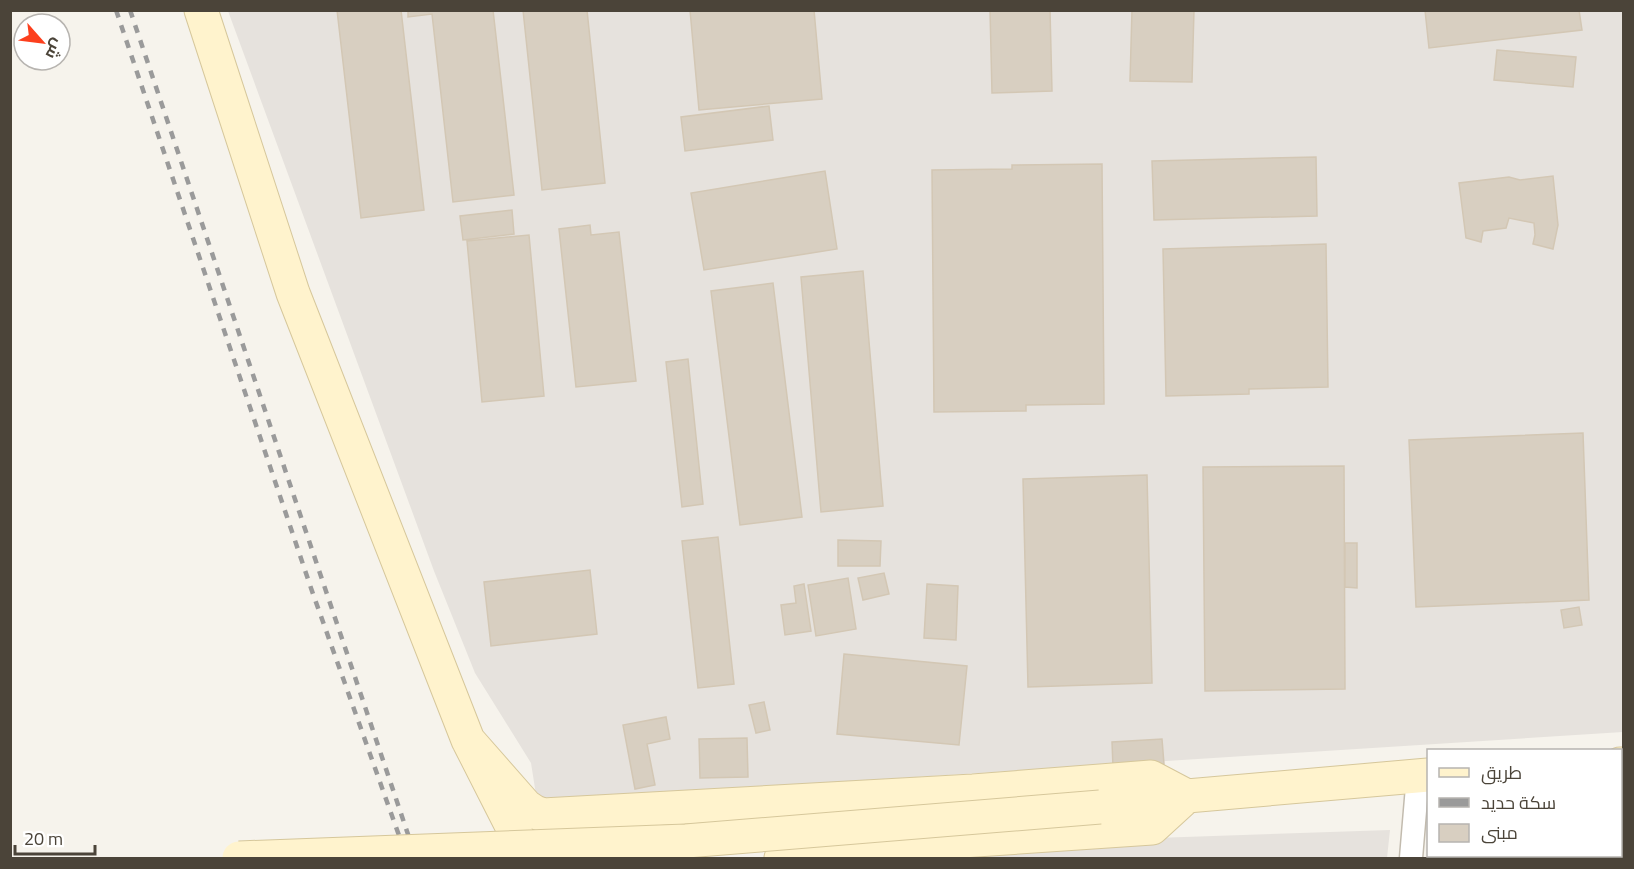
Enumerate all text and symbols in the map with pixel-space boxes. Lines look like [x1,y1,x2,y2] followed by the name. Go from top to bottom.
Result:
[12,12,72,72] north arrow
[40,34,71,64] text: ش
[1427,749,1622,857] legend
[1481,759,1522,786] text: طريق
[1481,789,1556,816] text: سكة حديد
[15,818,94,856] scale bar
[1481,819,1518,846] text: مبنى
[24,825,63,852] text: 20 m

